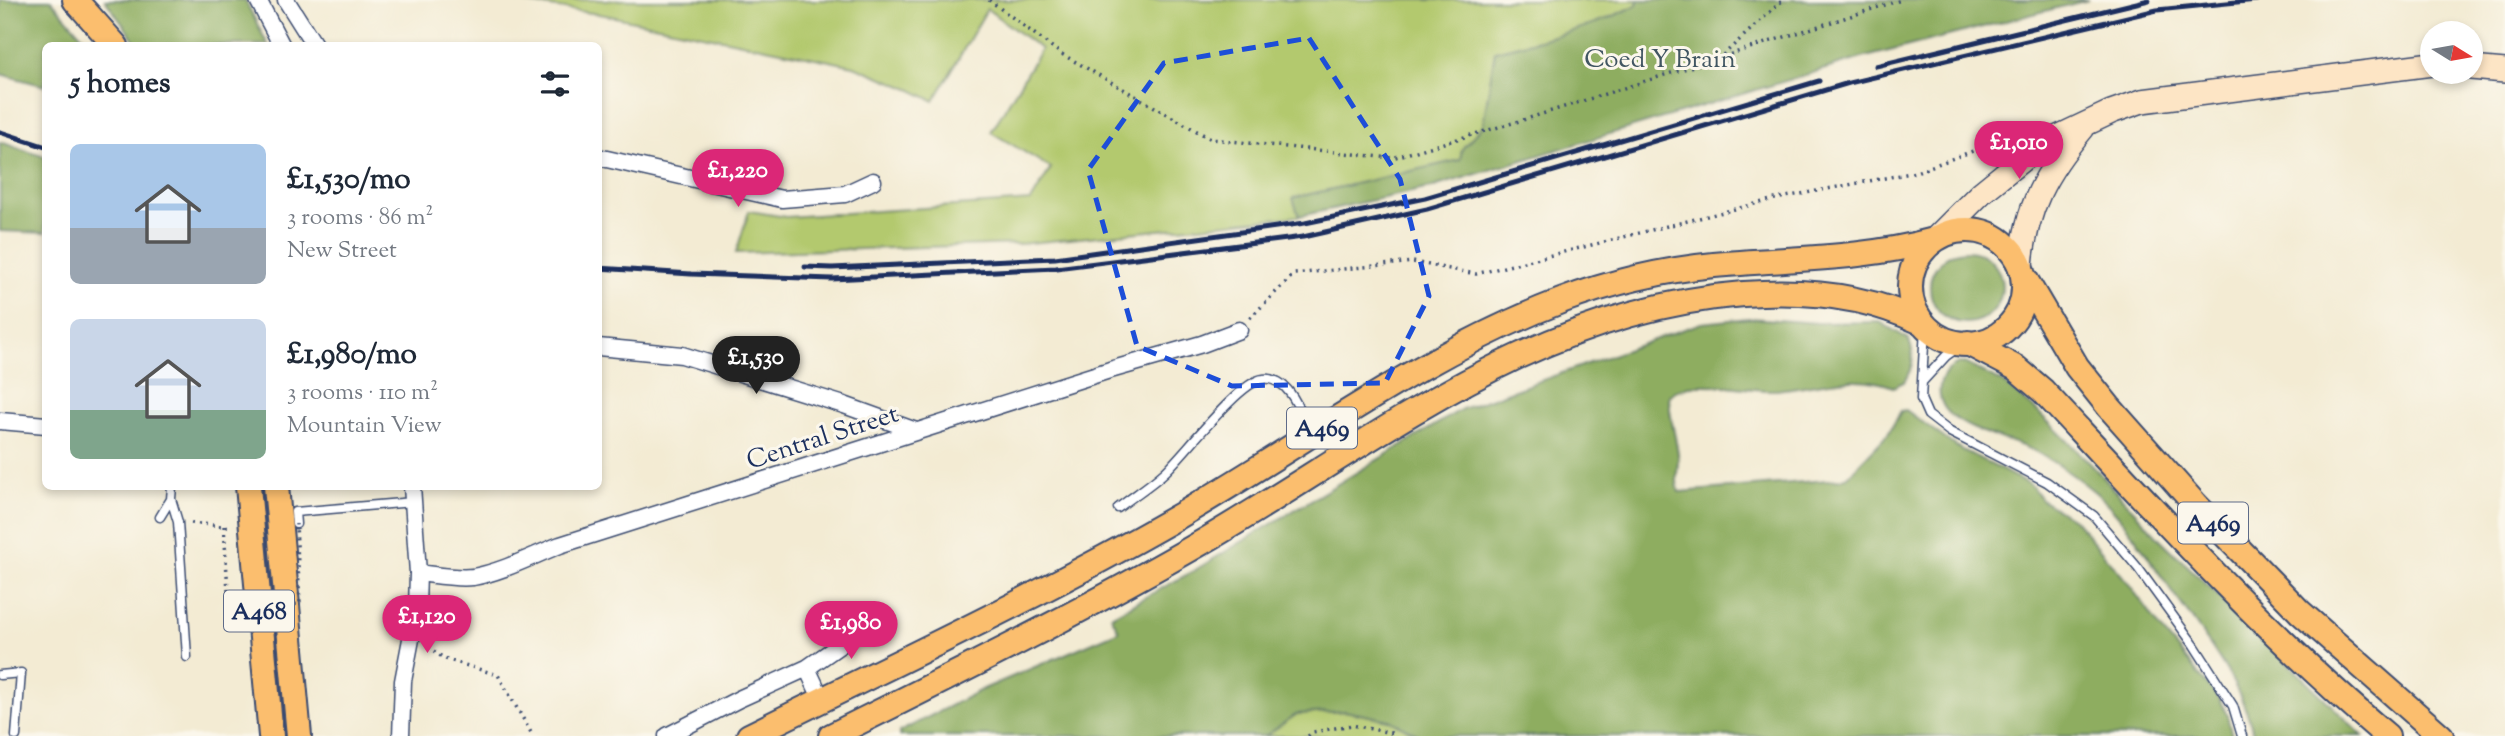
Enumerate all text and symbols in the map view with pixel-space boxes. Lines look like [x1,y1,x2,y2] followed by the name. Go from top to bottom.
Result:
[2420,21,2483,84] north arrow
[2420,21,2483,84] map controls
[1584,42,1736,79] park label: Coed Y Brain
[70,63,171,106] text: 5 homes
[536,65,574,103] icon: filters
[1962,122,2076,181] pin: £1,010
[1990,127,2048,160] text: £1,010
[681,150,795,209] pin: £1,220
[708,155,768,188] text: £1,220
[287,159,411,202] text: £1,530/mo
[126,172,210,256] icon: home
[287,202,433,235] text: 3 rooms · 86 m²
[287,235,397,268] text: New Street
[287,334,417,377] text: £1,980/mo
[699,336,813,396] pin: £1,530
[728,342,784,375] text: £1,530
[126,347,210,431] icon: home
[287,377,438,410] text: 3 rooms · 110 m²
[742,396,904,480] street label: Central Street
[1287,408,1357,448] road number: A469
[287,410,442,443] text: Mountain View
[2178,502,2248,544] road number: A469
[224,590,294,632] road number: A468
[370,596,484,655] pin: £1,120
[398,601,456,634] text: £1,120
[794,602,908,661] pin: £1,980
[821,607,881,640] text: £1,980

